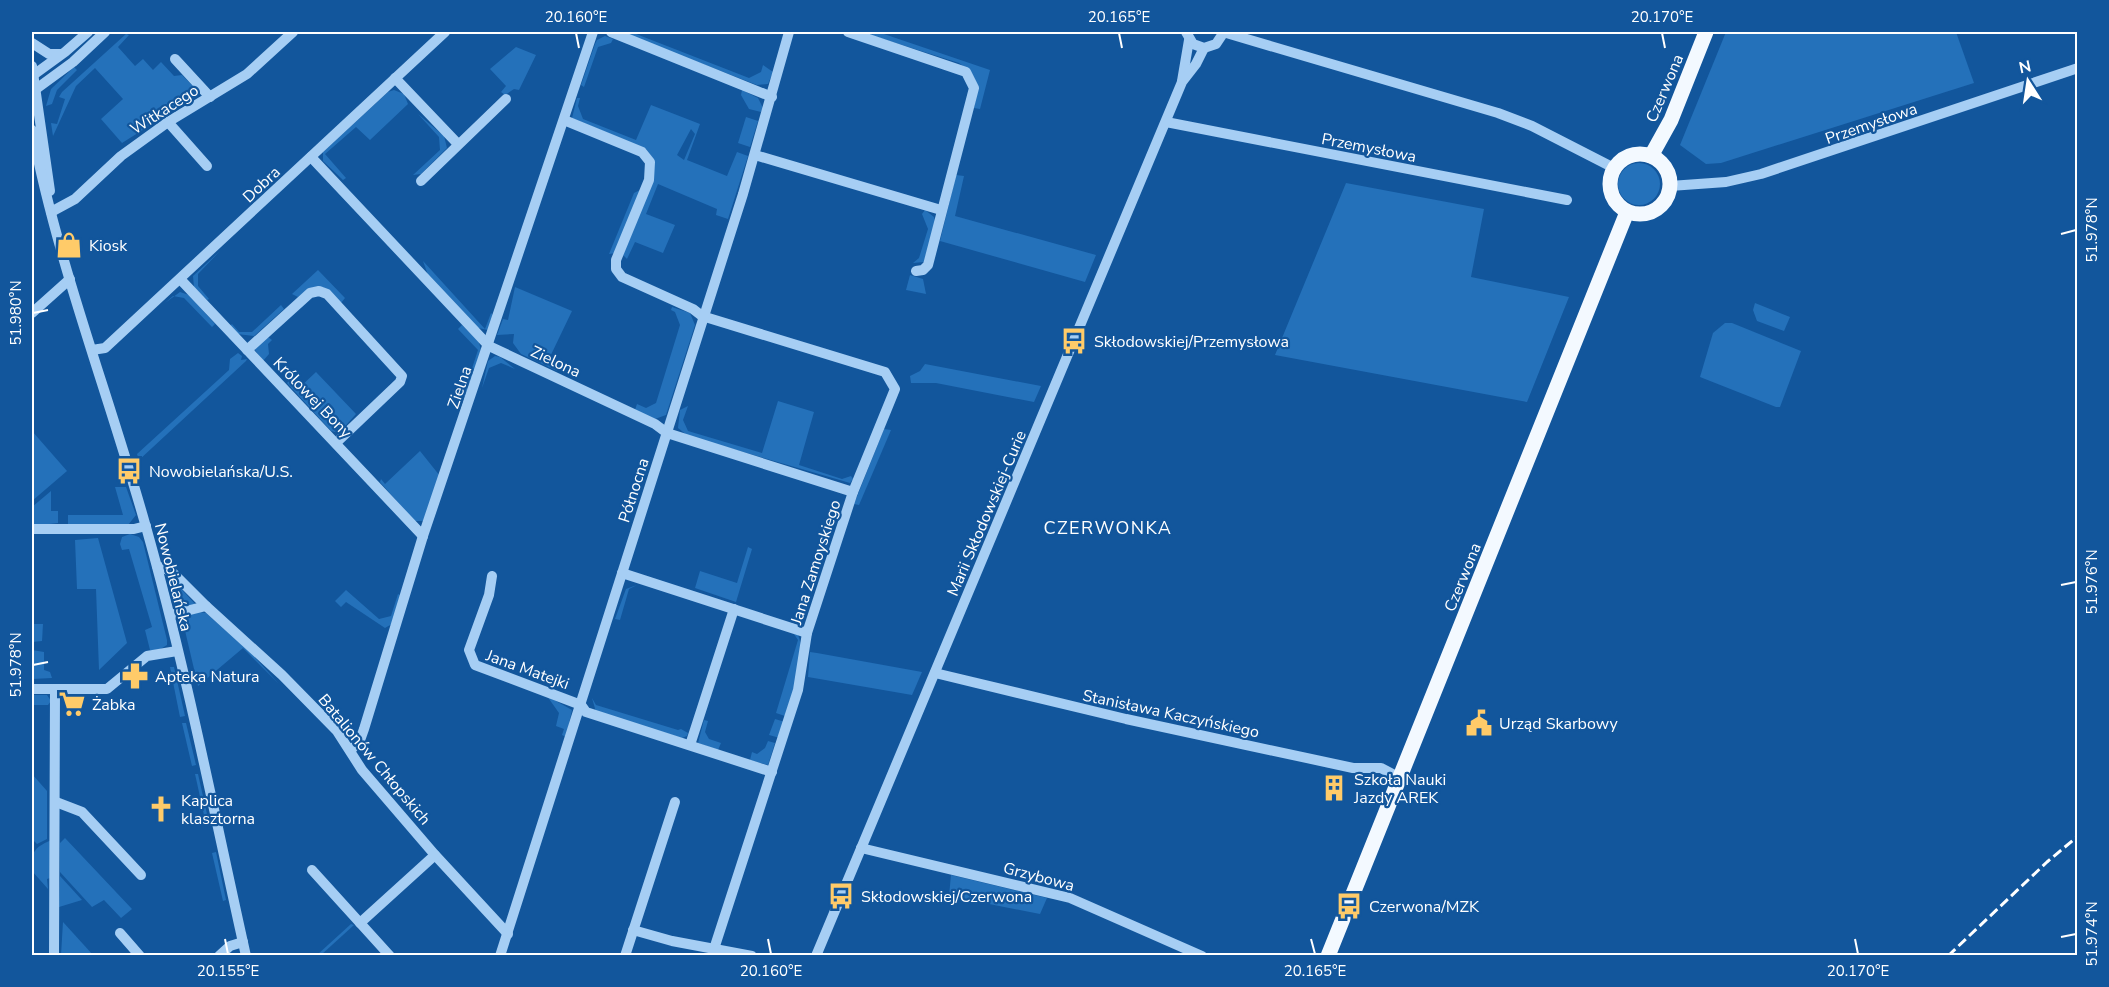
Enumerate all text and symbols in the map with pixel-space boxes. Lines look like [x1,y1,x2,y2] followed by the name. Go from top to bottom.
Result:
[545,7,607,27] text: 20.160°E
[1088,7,1150,27] text: 20.165°E
[1631,7,1693,27] text: 20.170°E
[1641,51,1689,126] street label: Czerwona
[1998,51,2058,111] north arrow
[2017,55,2033,79] text: N
[126,79,203,140] street label: Witkacego
[1822,98,1920,150] street label: Przemysłowa
[1320,128,1418,168] street label: Przemysłowa
[238,162,285,208] street label: Dobra
[2082,197,2102,263] text: 51.978°N
[54,230,84,260] shop icon: Kiosk
[89,235,128,257] place label: Kiosk
[6,280,26,346] text: 51.980°N
[1059,326,1089,356] bus stop icon: Skłodowskiej/Przemysłowa
[1094,331,1289,353] place label: Skłodowskiej/Przemysłowa
[527,341,584,383] street label: Zielona
[268,352,357,444] street label: Królowej Bony
[442,363,478,412] street label: Zielna
[942,427,1032,600] street label: Marii Skłodowskiej-Curie
[613,455,655,525] street label: Północna
[114,456,144,486] bus stop icon: Nowobielańska/U.S.
[149,461,293,483] place label: Nowobielańska/U.S.
[785,497,847,628] street label: Jana Zamoyskiego
[1044,516,1172,540] district label: CZERWONKA
[149,521,197,634] street label: Nowobielańska
[1439,540,1487,615] street label: Czerwona
[2082,549,2102,615] text: 51.976°N
[6,632,26,698] text: 51.978°N
[482,644,572,695] street label: Jana Matejki
[120,661,150,691] pharmacy icon: Apteka Natura
[155,666,259,688] place label: Apteka Natura
[1080,684,1261,743] street label: Stanisława Kaczyńskiego
[57,689,87,719] supermarket icon: Żabka
[313,689,436,830] street label: Batalionów Chłopskich
[92,694,135,716] place label: Żabka
[1464,708,1494,738] public building icon: Urząd Skarbowy
[1499,713,1618,735] place label: Urząd Skarbowy
[1353,769,1446,809] place label: Szkoła Nauki Jazdy AREK
[1319,773,1349,803] building icon: Szkoła Nauki Jazdy AREK
[181,790,255,830] place label: Kaplica klasztorna
[146,794,176,824] church icon: Kaplica klasztorna
[1001,857,1077,897] street label: Grzybowa
[826,881,856,911] bus stop icon: Skłodowskiej/Czerwona
[861,886,1032,908] place label: Skłodowskiej/Czerwona
[1334,891,1364,921] bus stop icon: Czerwona/MZK
[1369,896,1480,918] place label: Czerwona/MZK
[2082,901,2102,967] text: 51.974°N
[197,961,259,981] text: 20.155°E
[740,961,802,981] text: 20.160°E
[1284,961,1346,981] text: 20.165°E
[1827,961,1889,981] text: 20.170°E

